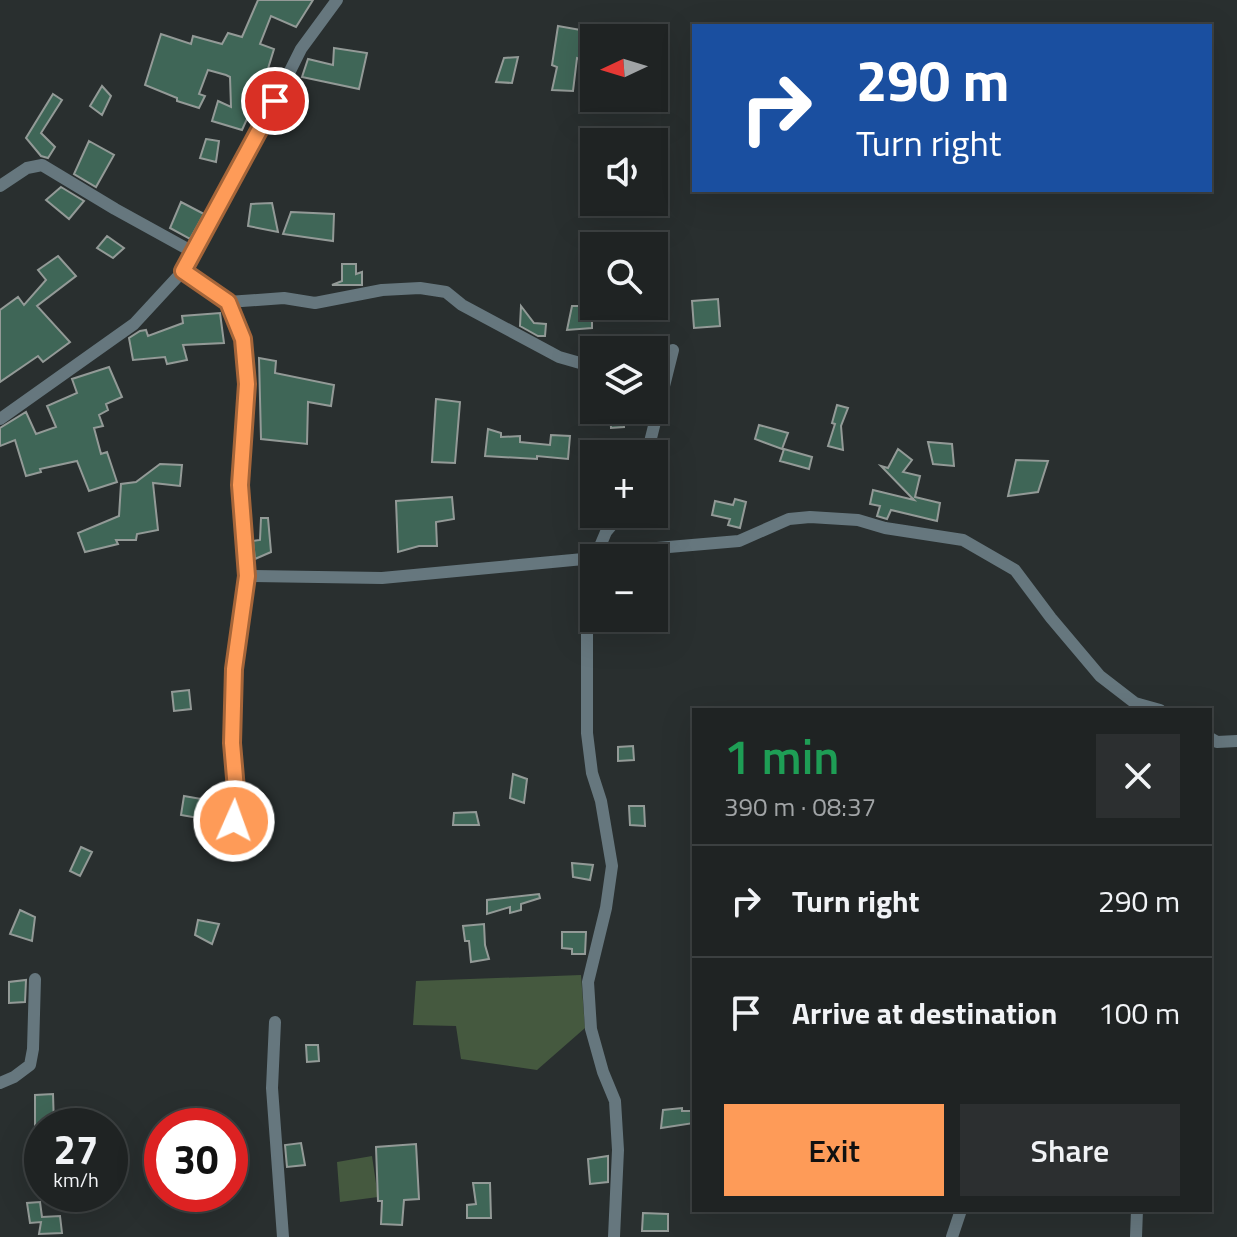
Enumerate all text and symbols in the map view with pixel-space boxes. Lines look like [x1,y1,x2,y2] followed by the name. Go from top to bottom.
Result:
[580,24,668,112] north arrow
[580,24,668,632] map controls
[856,38,1009,123] text: 290 m
[724,56,828,160] icon: right
[241,67,309,135] pin
[253,79,297,123] icon: arrive
[856,115,1001,170] text: Turn right
[580,128,668,216] button: sound
[580,232,668,320] button: search
[580,336,668,424] button: layers
[580,440,668,528] button: +
[580,544,668,632] button: −
[724,720,839,793] text: 1 min
[1096,734,1180,818] button: close
[192,779,276,863] position arrow
[724,787,876,826] text: 390 m · 08:37
[792,878,920,924] text: Turn right
[1098,878,1180,924] text: 290 m
[724,879,768,923] icon: right
[792,990,1057,1036] text: Arrive at destination
[1098,990,1180,1036] text: 100 m
[724,991,768,1035] icon: arrive
[724,1104,944,1196] button: Exit
[960,1104,1180,1196] button: Share
[144,1108,248,1212] speed limit sign: 30
[54,1119,98,1180] text: 27
[53,1164,99,1195] text: km/h

